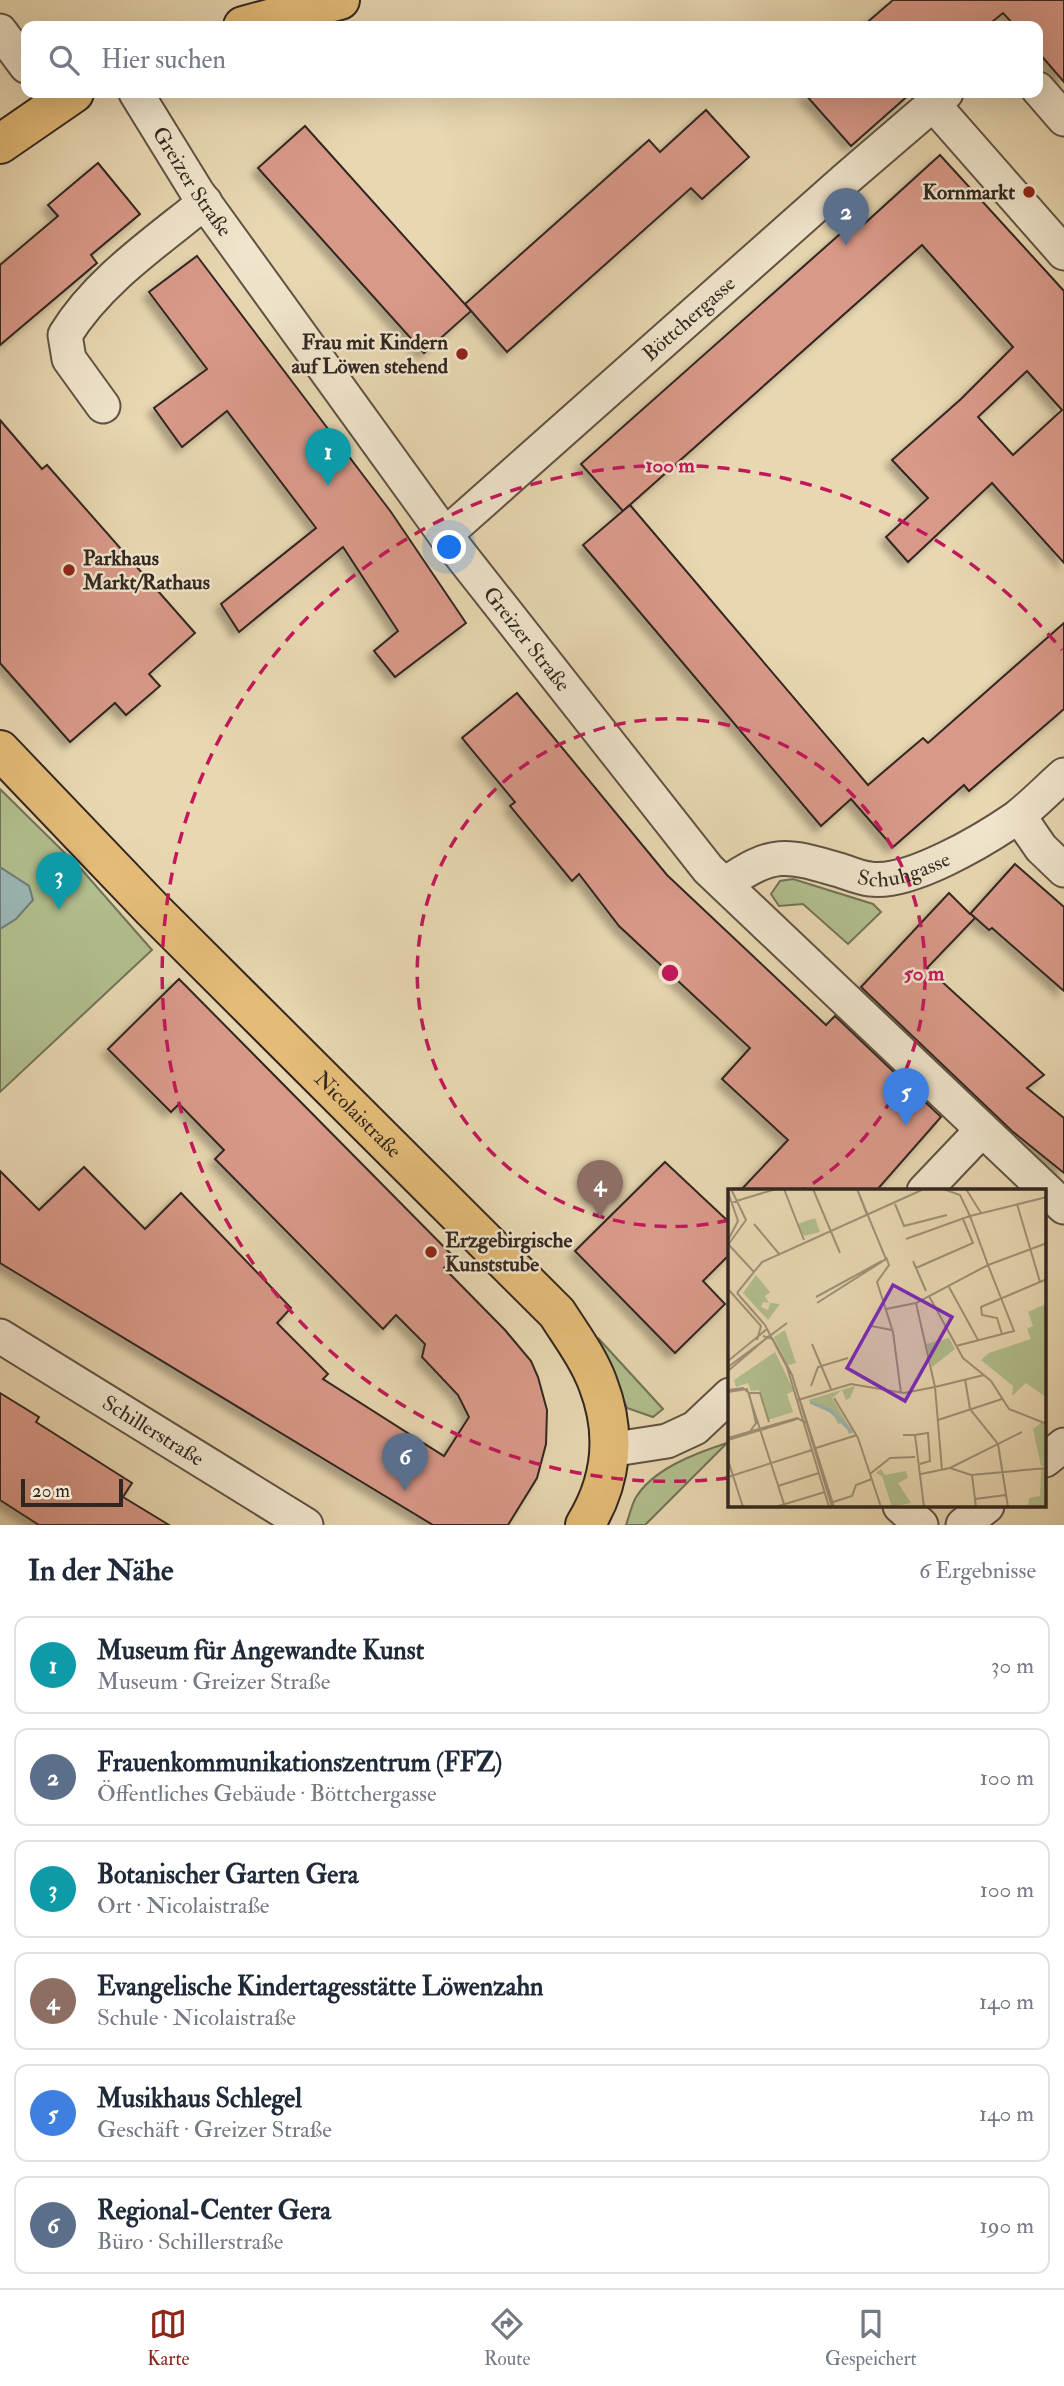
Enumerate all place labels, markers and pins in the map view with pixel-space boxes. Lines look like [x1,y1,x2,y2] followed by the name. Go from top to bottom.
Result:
[923,179,1015,206] place label: Kornmarkt
[1021,184,1037,200] marker: Kornmarkt
[823,188,869,246] pin: 2
[291,329,449,380] place label: Frau mit Kindern auf Löwen stehend
[454,346,470,362] marker: Frau mit Kindern auf Löwen stehend
[305,428,351,486] pin: 1
[82,545,210,596] place label: Parkhaus Markt/Rathaus
[61,562,77,578] marker: Parkhaus Markt/Rathaus
[36,852,82,910] pin: 3
[658,961,682,985] centre of rings
[883,1068,929,1126] pin: 5
[577,1160,623,1218] pin: 4
[445,1227,572,1278] place label: Erzgebirgische Kunststube
[423,1244,439,1260] marker: Erzgebirgische Kunststube
[382,1433,428,1491] pin: 6

